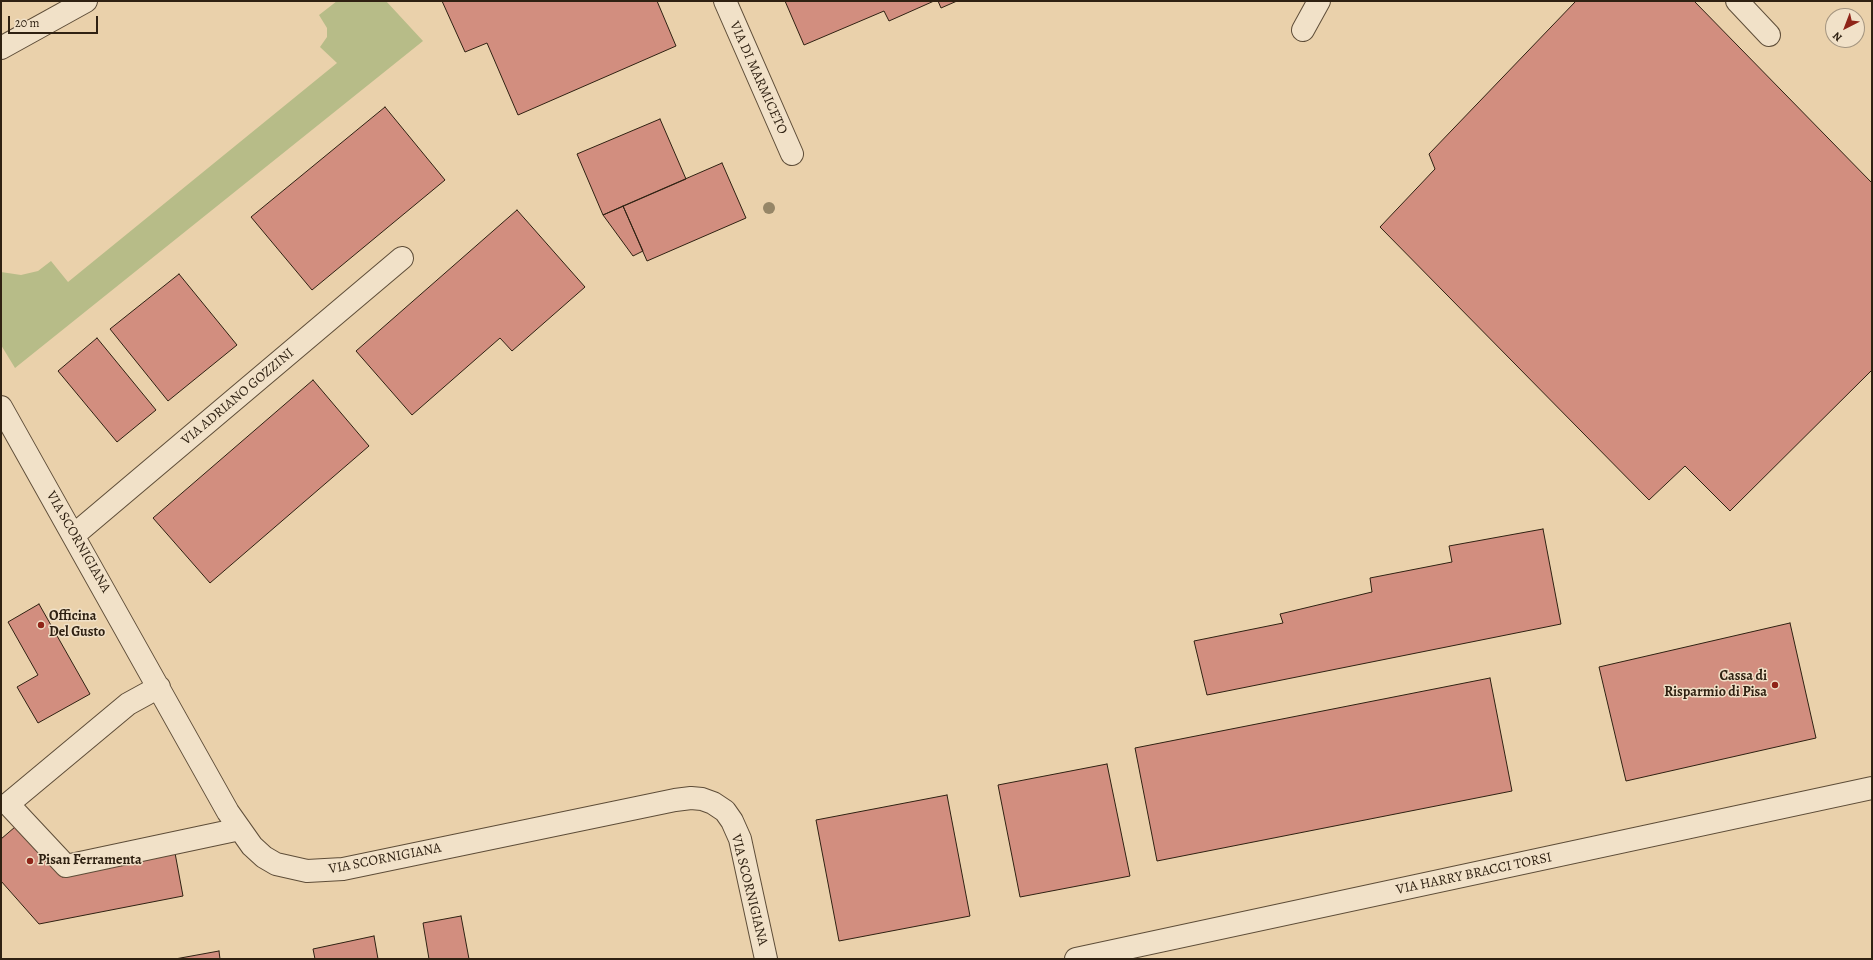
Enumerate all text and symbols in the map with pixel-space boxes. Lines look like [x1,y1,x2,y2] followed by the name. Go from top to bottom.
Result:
[10,8,100,34] scale bar
[1825,8,1865,48] north arrow
[15,15,39,31] text: 20 m
[726,19,790,137] street label: VIA DI MARMICETO
[1829,28,1845,45] text: N
[178,345,298,449] street label: VIA ADRIANO GOZZINI
[42,488,114,596] street label: VIA SCORNIGIANA
[49,609,105,642] place label: Officina Del Gusto
[36,620,46,630] marker: Officina Del Gusto
[1664,669,1767,702] place label: Cassa di Risparmio di Pisa
[1770,680,1780,690] marker: Cassa di Risparmio di Pisa
[727,833,771,947] street label: VIA SCORNIGIANA
[327,840,443,878] street label: VIA SCORNIGIANA
[1395,849,1553,899] street label: VIA HARRY BRACCI TORSI
[38,853,142,869] place label: Pisan Ferramenta
[25,856,35,866] marker: Pisan Ferramenta

